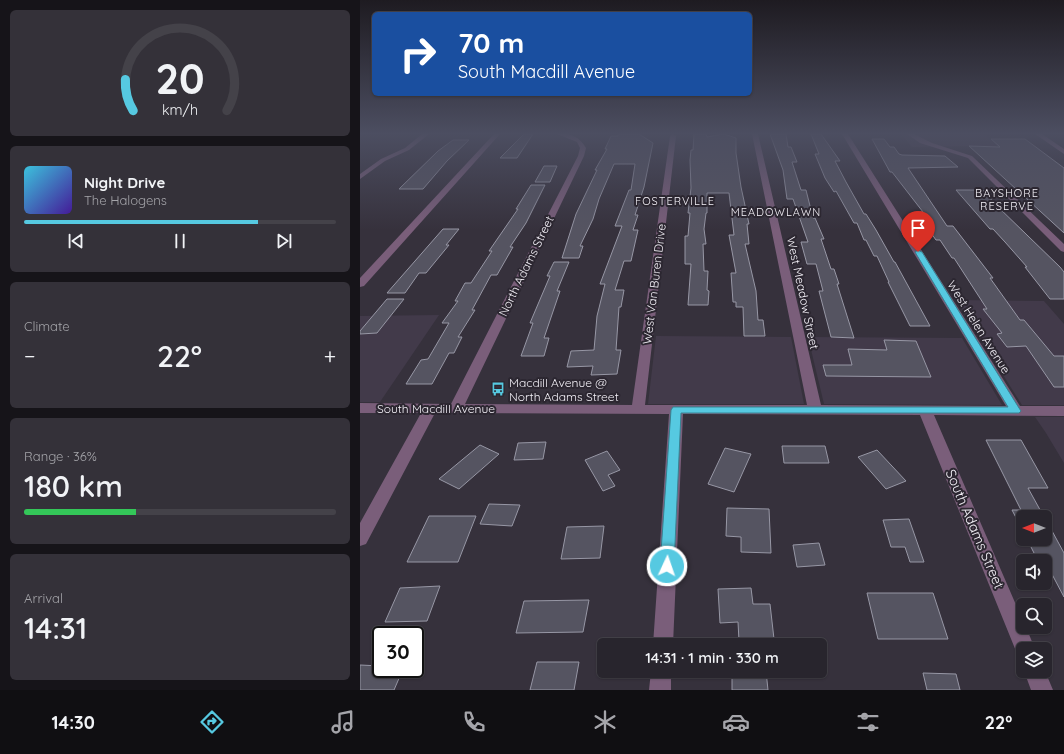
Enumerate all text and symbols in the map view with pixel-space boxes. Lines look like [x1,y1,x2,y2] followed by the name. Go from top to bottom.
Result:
[458,25,524,60] text: 70 m
[392,28,444,80] icon: right
[155,52,205,104] text: 20
[458,60,635,83] text: South Macdill Avenue
[162,101,198,119] text: km/h
[84,173,165,192] text: Night Drive
[975,186,1039,213] district label: BAYSHORE RESERVE
[84,192,167,208] text: The Halogens
[635,194,715,208] district label: FOSTERVILLE
[731,205,821,219] district label: MEADOWLAWN
[901,211,935,252] pin
[495,213,557,319] street label: North Adams Street
[907,217,929,239] icon: arrive
[639,223,669,345] street label: West Van Buren Drive
[65,230,87,252] icon: previous
[169,230,191,252] icon: pause
[273,230,295,252] icon: next
[784,235,822,351] street label: West Meadow Street
[944,278,1014,377] street label: West Helen Avenue
[24,318,70,334] text: Climate
[157,337,202,375] text: 22°
[24,342,35,370] text: −
[324,342,336,370] text: +
[509,375,619,404] place label: Macdill Avenue @ North Adams Street
[490,381,506,397] bus stop icon: Macdill Avenue @ North Adams Street
[377,401,495,416] street label: South Macdill Avenue
[24,448,97,464] text: Range · 36%
[942,466,1008,592] street label: South Adams Street
[24,467,123,505] text: 180 km
[1016,510,1052,546] north arrow
[1016,510,1052,678] map controls
[646,545,688,587] position arrow
[1016,554,1052,590] button: sound
[24,590,63,606] text: Arrival
[1016,598,1052,634] button: search
[24,609,87,647] text: 14:31
[372,626,424,678] speed limit sign: 30
[1016,642,1052,678] button: layers
[645,648,779,667] text: 14:31 · 1 min · 330 m
[198,708,226,736] icon: directions
[329,708,357,736] icon: music
[460,708,488,736] icon: phone
[591,708,619,736] icon: climate
[722,708,750,736] icon: car
[854,708,882,736] icon: filters
[52,711,95,734] text: 14:30
[985,711,1012,734] text: 22°

